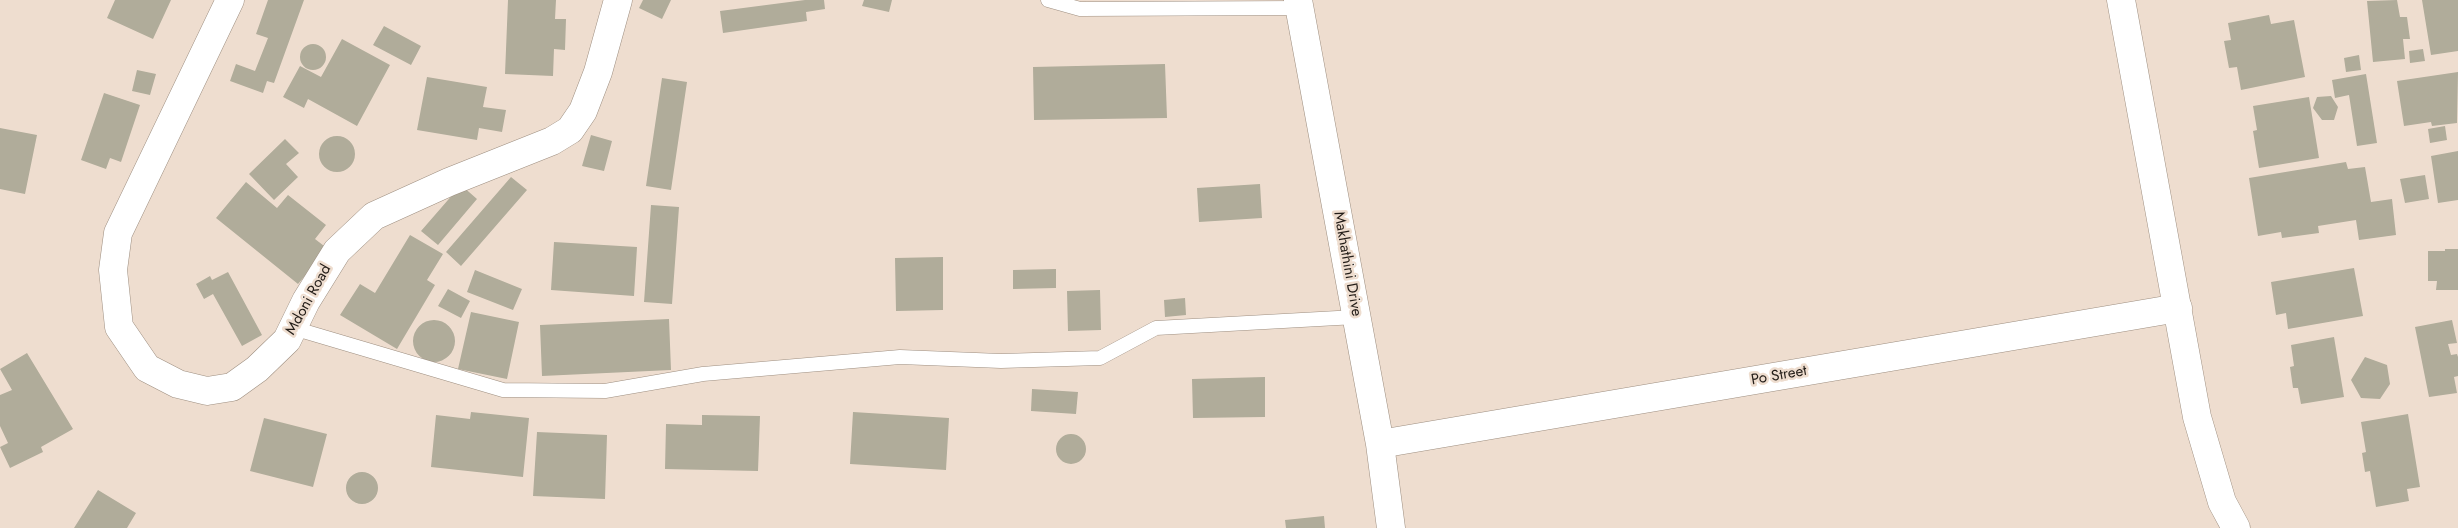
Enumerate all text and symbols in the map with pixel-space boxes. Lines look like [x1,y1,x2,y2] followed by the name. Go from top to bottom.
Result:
[1329,210,1365,318] street label: Makhathini Drive
[282,262,336,338] street label: Mdoni Road
[1750,362,1808,390] street label: Po Street

